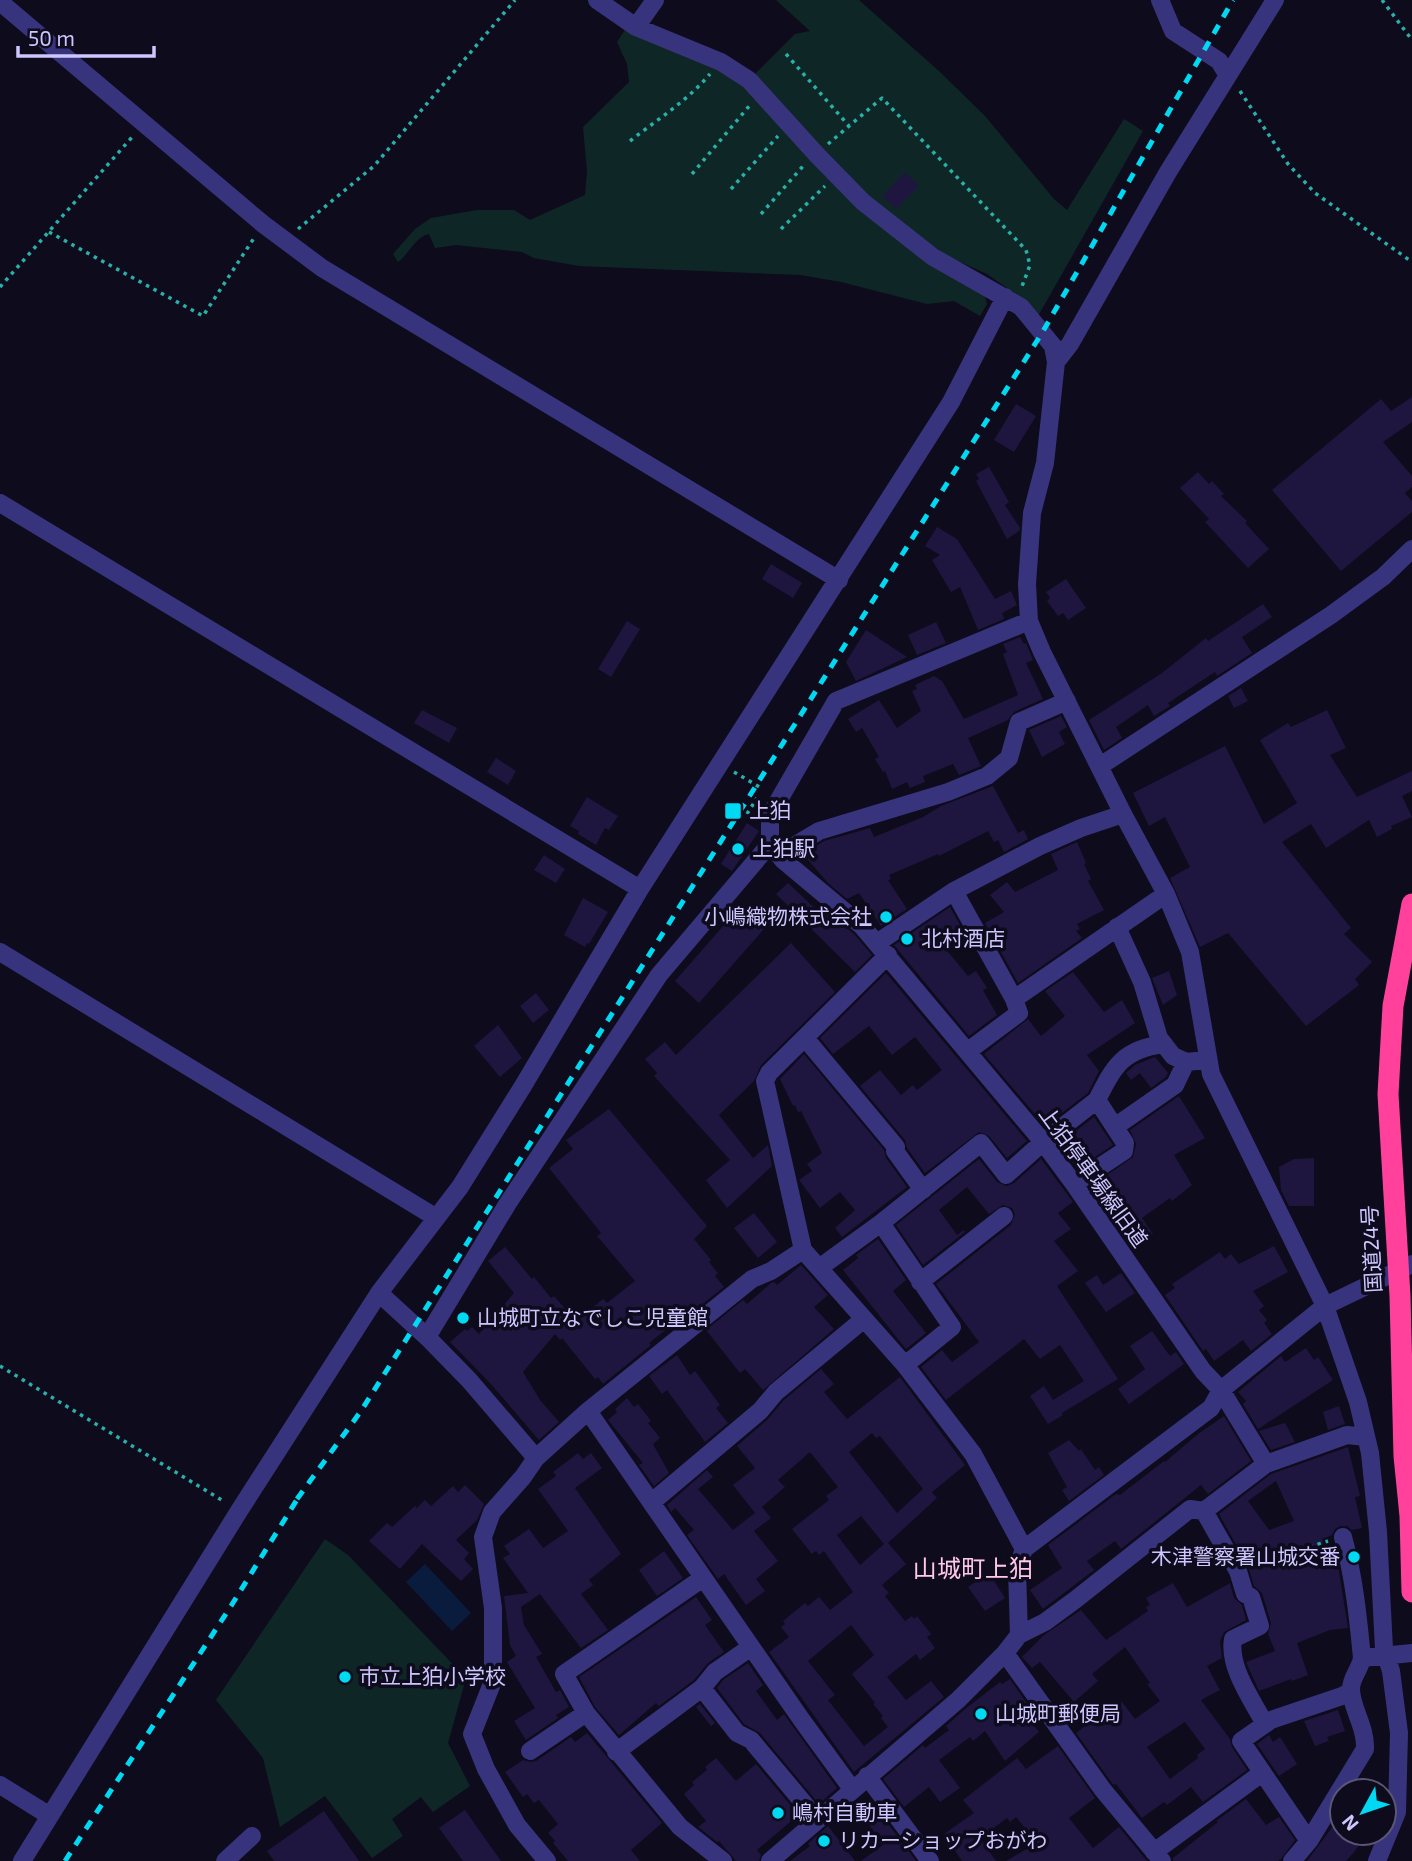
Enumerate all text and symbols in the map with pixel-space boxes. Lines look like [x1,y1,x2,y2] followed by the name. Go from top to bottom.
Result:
[18,14,154,58] scale bar
[28,25,75,50] text: 50 m
[749,797,791,822] place label: 上狛
[723,801,743,821] marker: 上狛
[752,835,815,860] place label: 上狛駅
[730,841,746,857] marker: 上狛駅
[704,903,872,928] place label: 小嶋織物株式会社
[878,909,894,925] marker: 小嶋織物株式会社
[921,925,1005,950] place label: 北村酒店
[899,931,915,947] marker: 北村酒店
[1035,1101,1154,1251] street label: 上狛停車場線旧道
[1356,1205,1385,1294] street label: 国道24号
[477,1304,708,1329] place label: 山城町立なでしこ児童館
[455,1310,471,1326] marker: 山城町立なでしこ児童館
[1151,1543,1340,1568] place label: 木津警察署山城交番
[1346,1549,1362,1565] marker: 木津警察署山城交番
[913,1553,1033,1582] district label: 山城町上狛
[359,1663,506,1688] place label: 市立上狛小学校
[337,1669,353,1685] marker: 市立上狛小学校
[995,1700,1121,1725] place label: 山城町郵便局
[973,1706,989,1722] marker: 山城町郵便局
[1328,1777,1398,1847] north arrow
[792,1799,897,1824] place label: 嶋村自動車
[770,1805,786,1821] marker: 嶋村自動車
[1336,1811,1363,1836] text: N
[838,1827,1048,1852] place label: リカーショップおがわ
[816,1833,832,1849] marker: リカーショップおがわ

